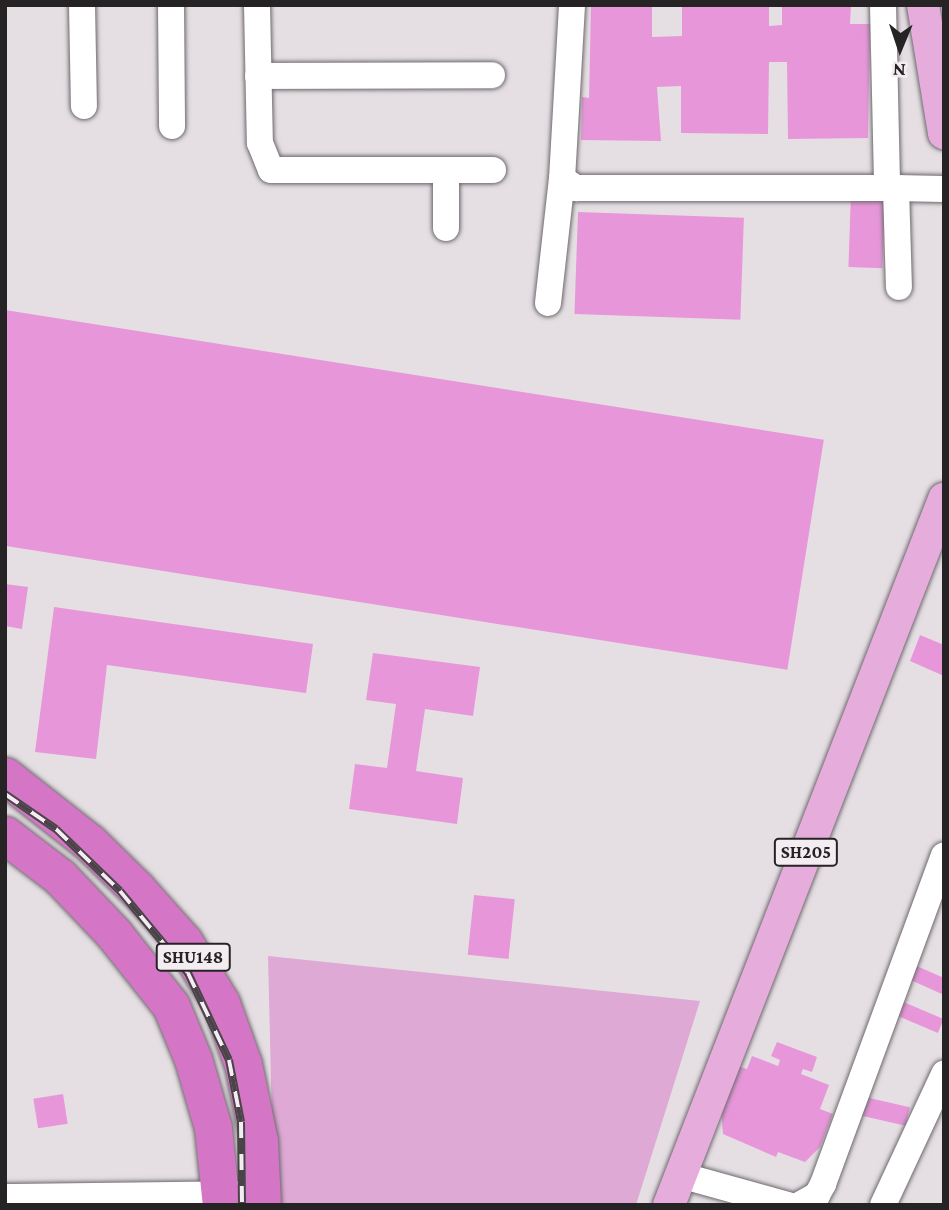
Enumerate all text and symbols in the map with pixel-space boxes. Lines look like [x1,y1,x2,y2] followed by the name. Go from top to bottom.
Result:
[865,14,935,84] north arrow
[892,60,906,81] text: N
[773,838,839,866] road number: SH205
[154,942,232,972] road number: SHU148

